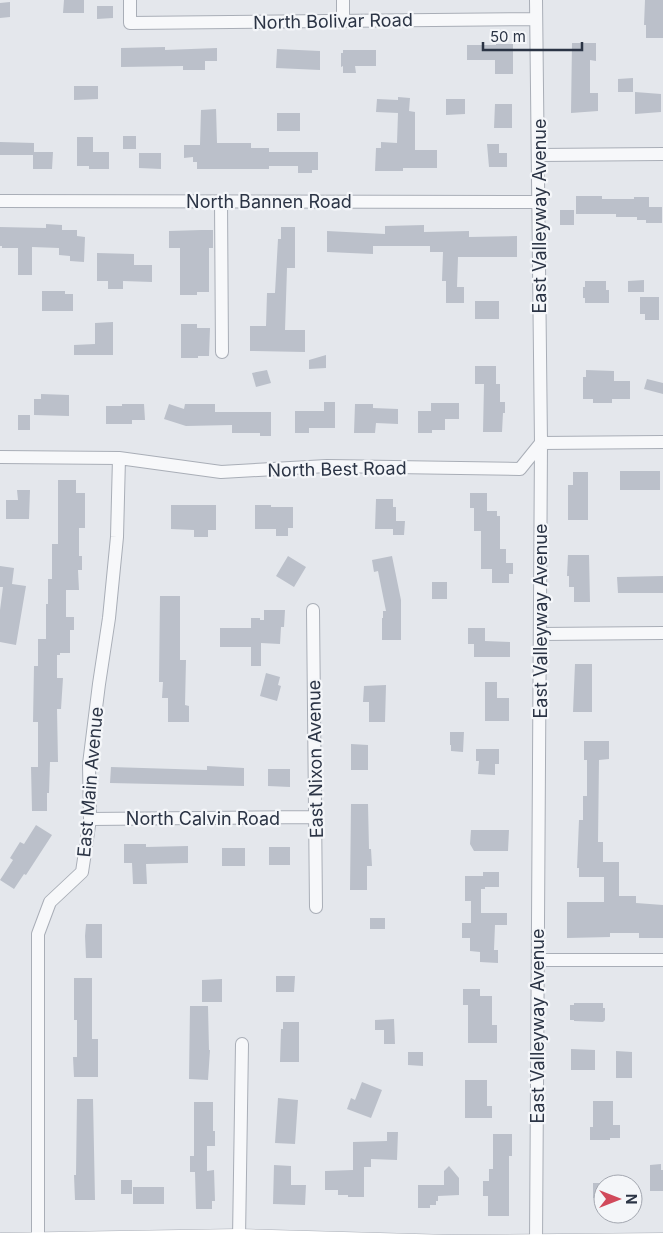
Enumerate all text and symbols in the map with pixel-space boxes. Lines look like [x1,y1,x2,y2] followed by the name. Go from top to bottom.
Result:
[253,9,413,33] street label: North Bolivar Road
[483,20,582,52] scale bar
[490,27,526,46] text: 50 m
[529,119,550,313] street label: East Valleyway Avenue
[186,191,352,212] street label: North Bannen Road
[267,457,407,481] street label: North Best Road
[530,524,551,718] street label: East Valleyway Avenue
[303,680,327,838] street label: East Nixon Avenue
[73,706,107,858] street label: East Main Avenue
[126,808,280,829] street label: North Calvin Road
[527,929,548,1123] street label: East Valleyway Avenue
[593,1174,643,1224] north arrow
[623,1194,640,1204] text: N

